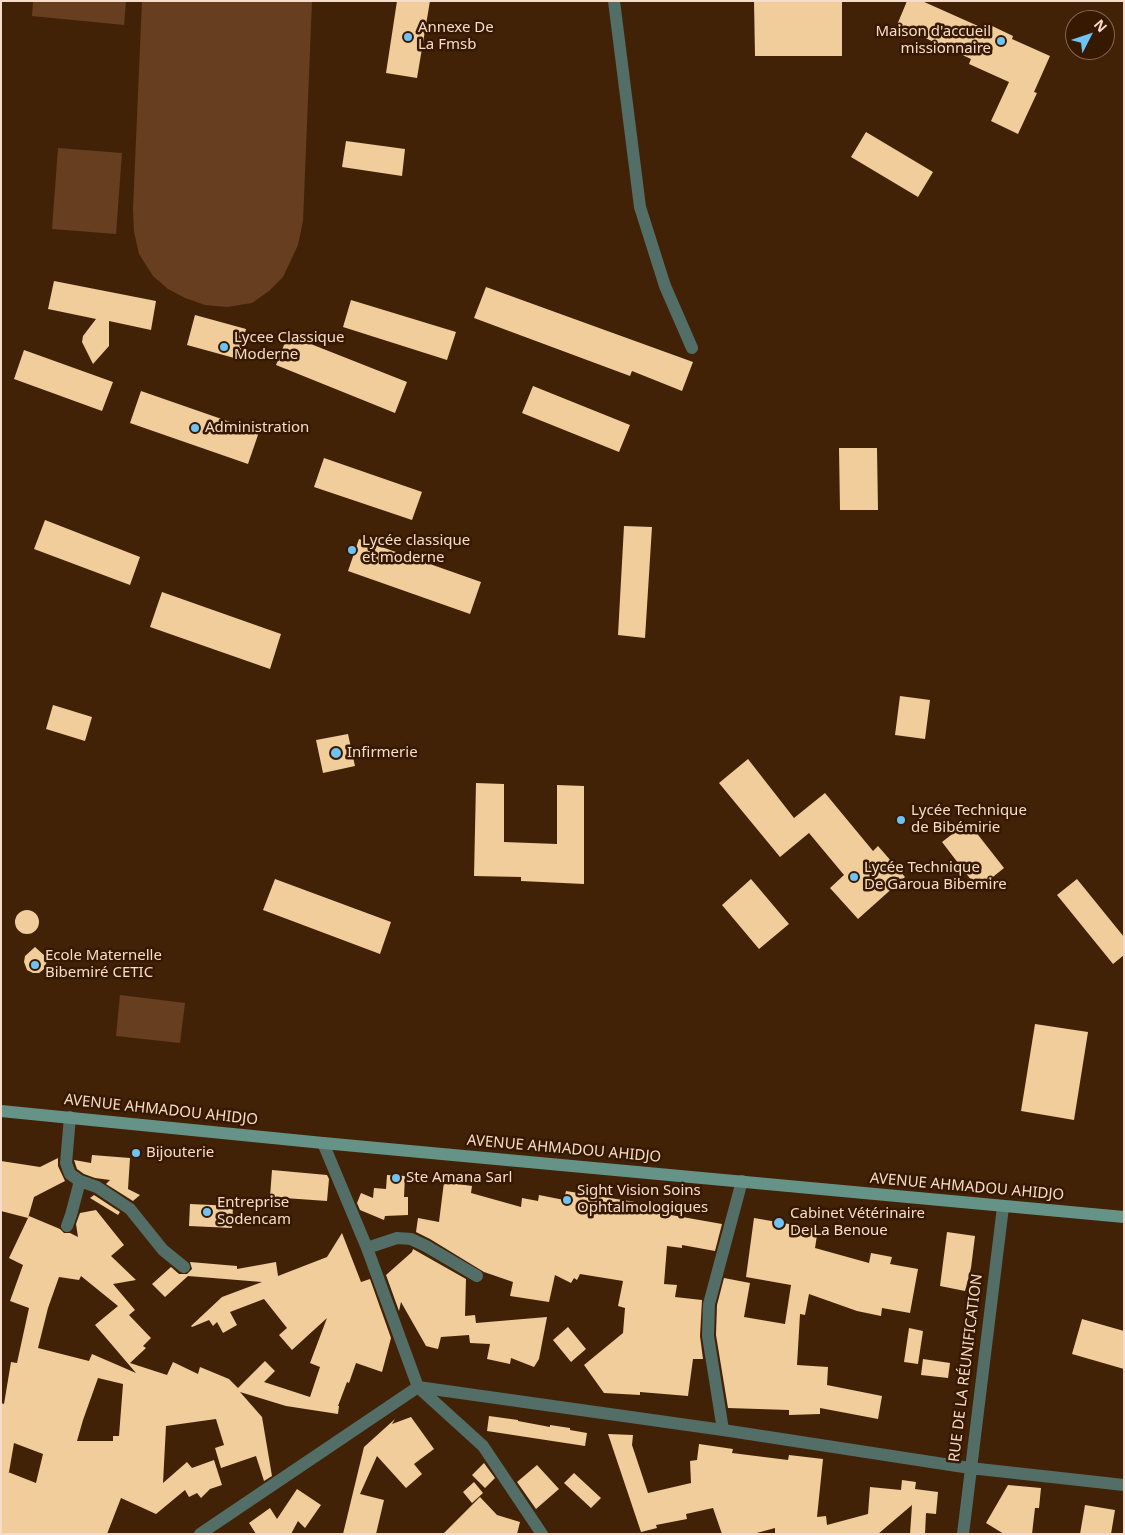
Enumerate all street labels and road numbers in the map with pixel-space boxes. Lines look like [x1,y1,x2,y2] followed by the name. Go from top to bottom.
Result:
[63,1091,259,1129] street label: AVENUE AHMADOU AHIDJO
[466,1132,662,1166] street label: AVENUE AHMADOU AHIDJO
[869,1170,1065,1204] street label: AVENUE AHMADOU AHIDJO
[946,1273,986,1463] street label: RUE DE LA RÉUNIFICATION

